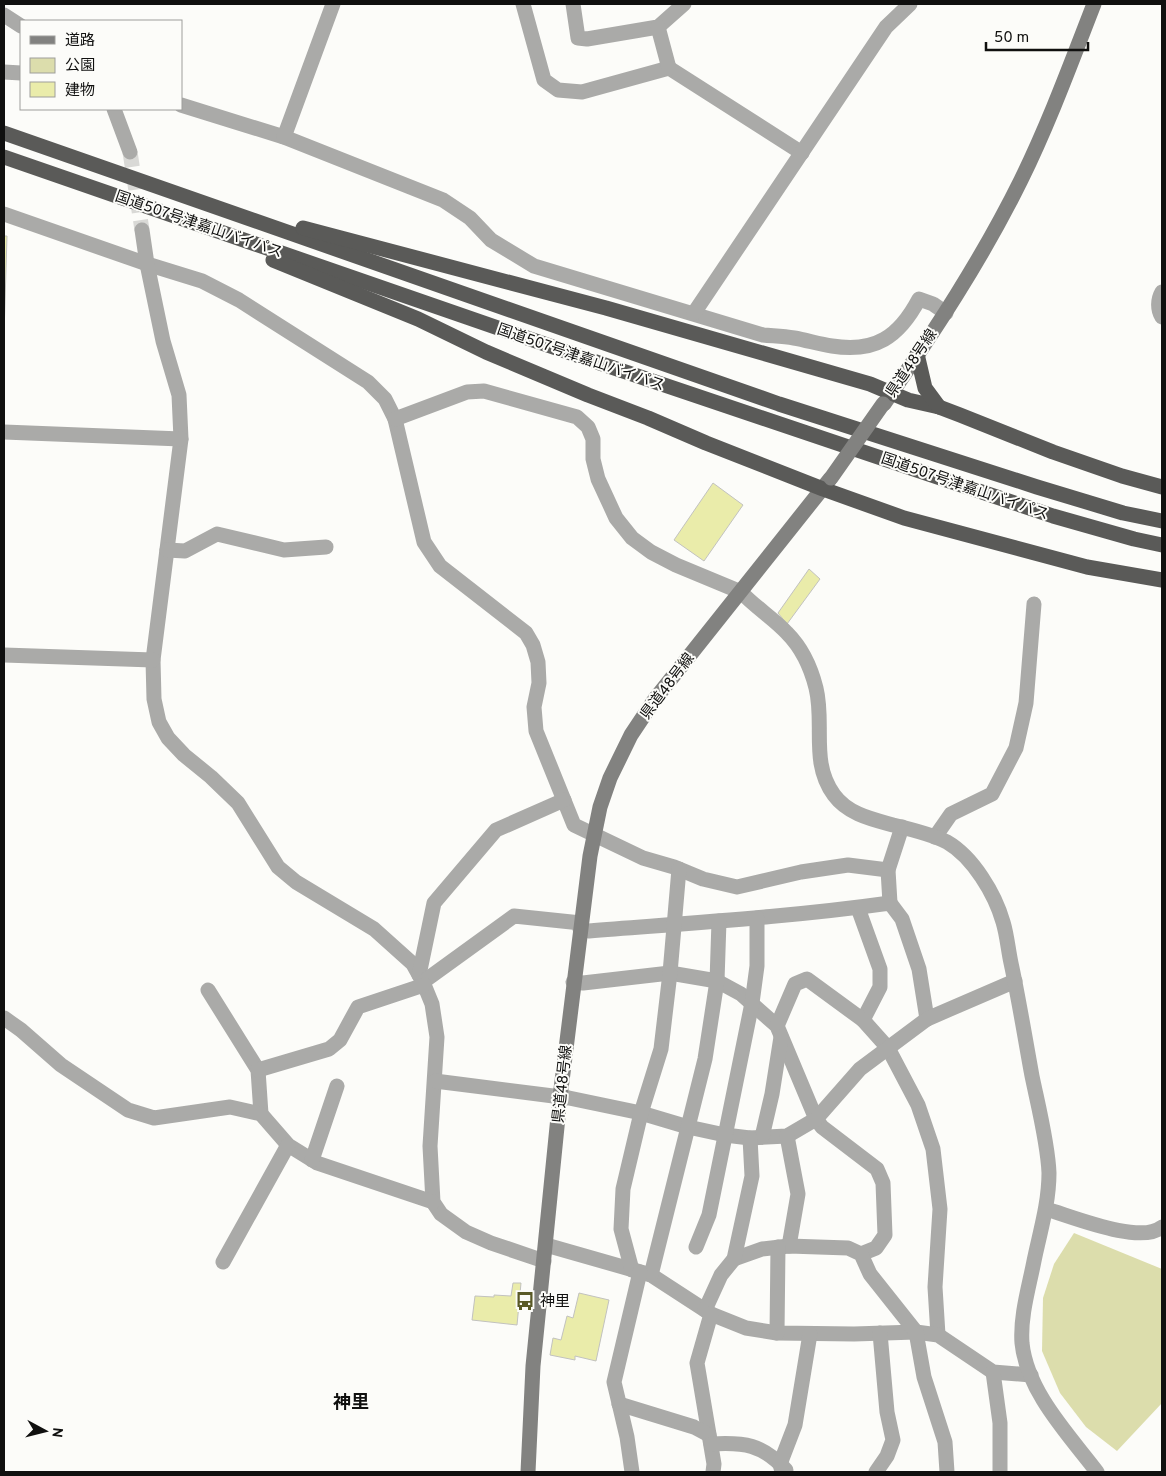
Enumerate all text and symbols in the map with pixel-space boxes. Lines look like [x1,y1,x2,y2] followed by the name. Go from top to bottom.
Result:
[20,20,182,110] legend
[986,20,1088,52] scale bar
[994,29,1029,48] text: 50 m
[65,32,95,51] text: 道路
[65,57,95,76] text: 公園
[65,82,95,101] text: 建物
[112,188,285,263] street label: 国道507号津嘉山バイパス
[494,321,667,396] street label: 国道507号津嘉山バイパス
[882,326,942,402] street label: 県道48号線
[878,450,1051,525] street label: 国道507号津嘉山バイパス
[637,650,699,724] street label: 県道48号線
[550,1044,577,1124] street label: 県道48号線
[514,1290,536,1312] bus stop icon: 神里
[540,1293,570,1312] place label: 神里
[333,1392,369,1415] district label: 神里
[20,1406,70,1456] north arrow
[47,1426,65,1438] text: N

